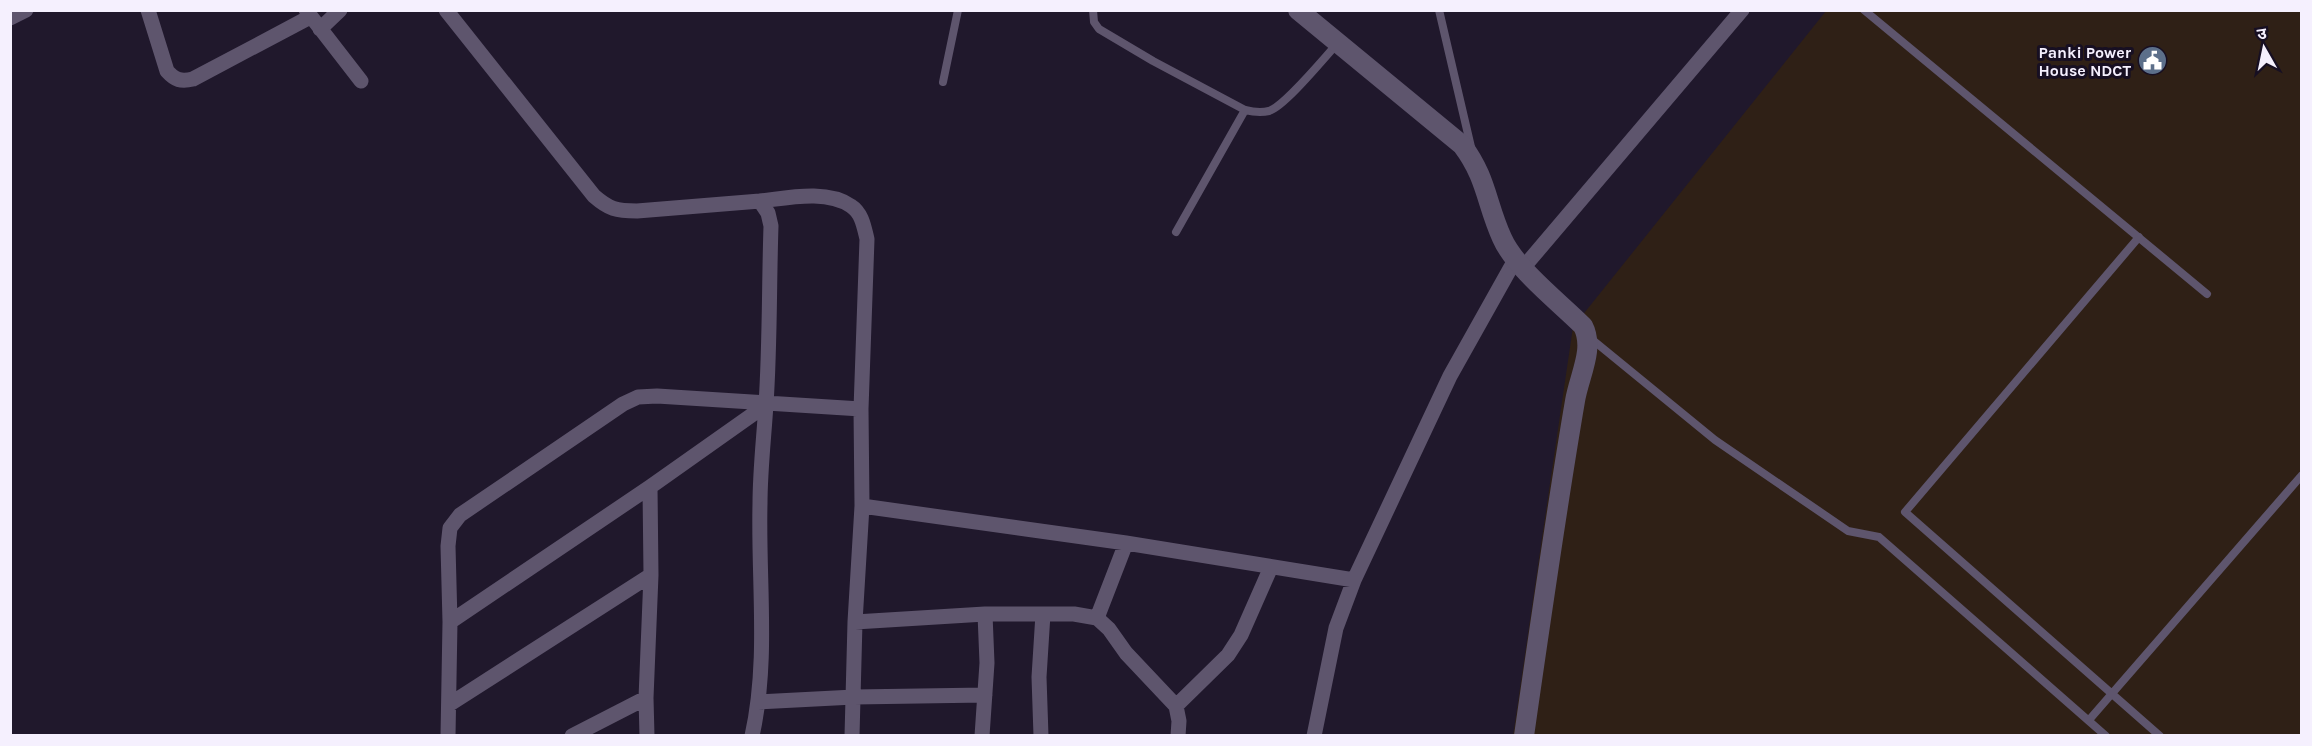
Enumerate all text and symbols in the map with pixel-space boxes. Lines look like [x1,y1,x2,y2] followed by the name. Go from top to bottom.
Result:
[2234,18,2294,78] north arrow
[2256,23,2268,44] text: उ
[2038,43,2132,80] place label: Panki Power House NDCT
[2136,45,2168,77] public building icon: Panki Power House NDCT

